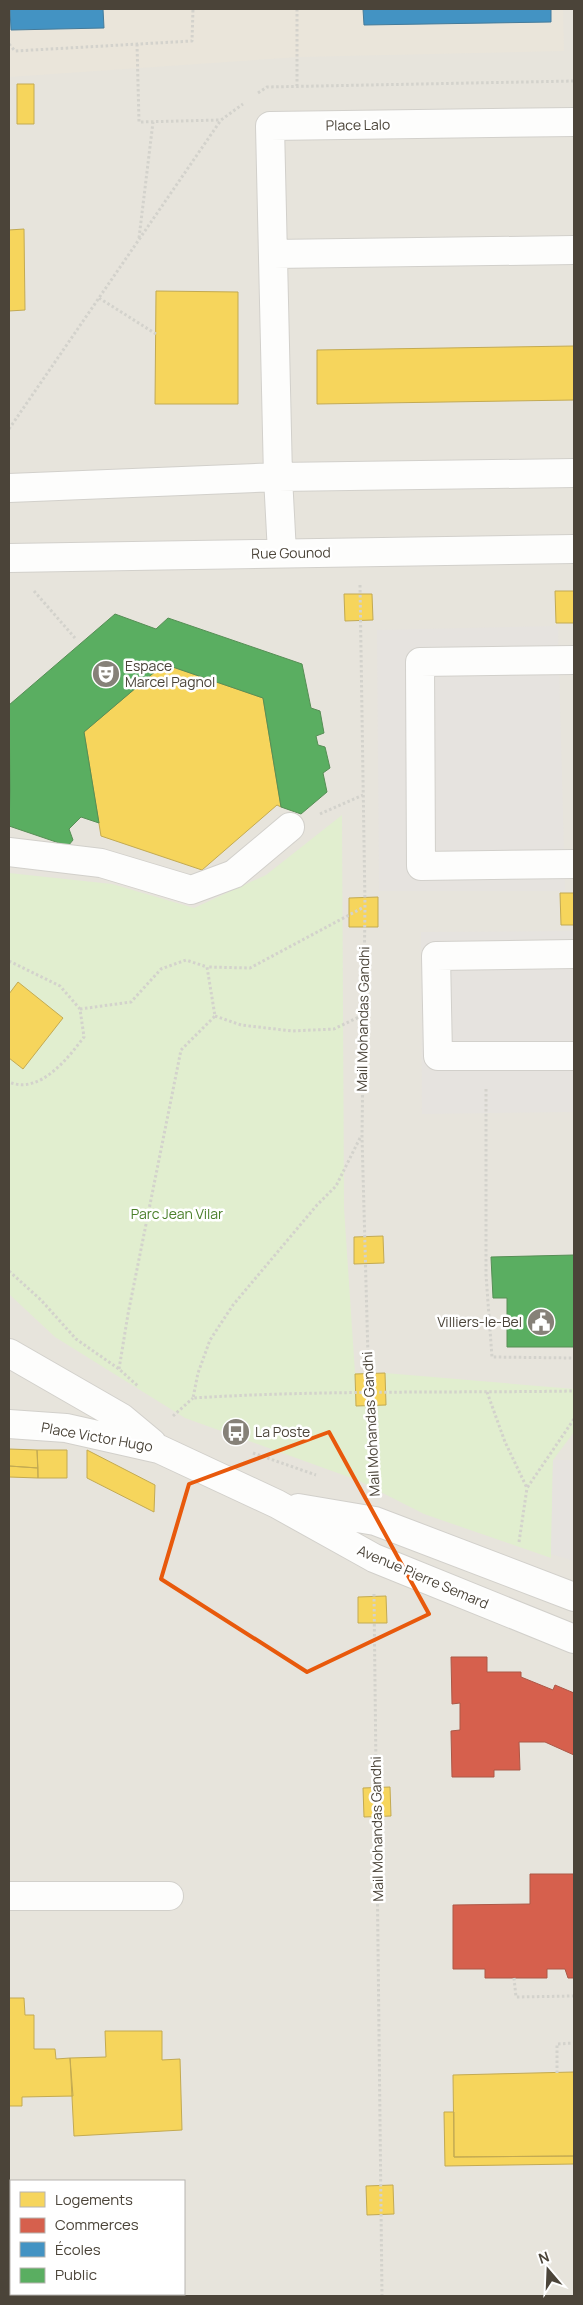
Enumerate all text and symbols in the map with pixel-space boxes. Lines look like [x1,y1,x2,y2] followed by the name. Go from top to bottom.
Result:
[326,114,390,135] street label: Place Lalo
[251,542,331,563] street label: Rue Gounod
[125,656,215,691] place label: Espace Marcel Pagnol
[91,659,121,689] theatre icon: Espace Marcel Pagnol
[352,946,373,1092] street label: Mail Mohandas Gandhi
[131,1204,223,1223] park label: Parc Jean Vilar
[526,1307,556,1337] public building icon: Villiers-le-Bel
[437,1312,522,1331] place label: Villiers-le-Bel
[357,1351,384,1497] street label: Mail Mohandas Gandhi
[40,1417,154,1456] street label: Place Victor Hugo
[221,1417,251,1447] bus stop icon: La Poste
[255,1422,310,1441] place label: La Poste
[355,1540,492,1613] street label: Avenue Pierre Semard
[366,1756,387,1902] street label: Mail Mohandas Gandhi
[10,2180,185,2295] legend
[55,2189,133,2210] text: Logements
[55,2214,139,2235] text: Commerces
[55,2239,101,2260] text: Écoles
[523,2245,573,2295] north arrow
[536,2247,551,2268] text: N
[55,2264,97,2285] text: Public

